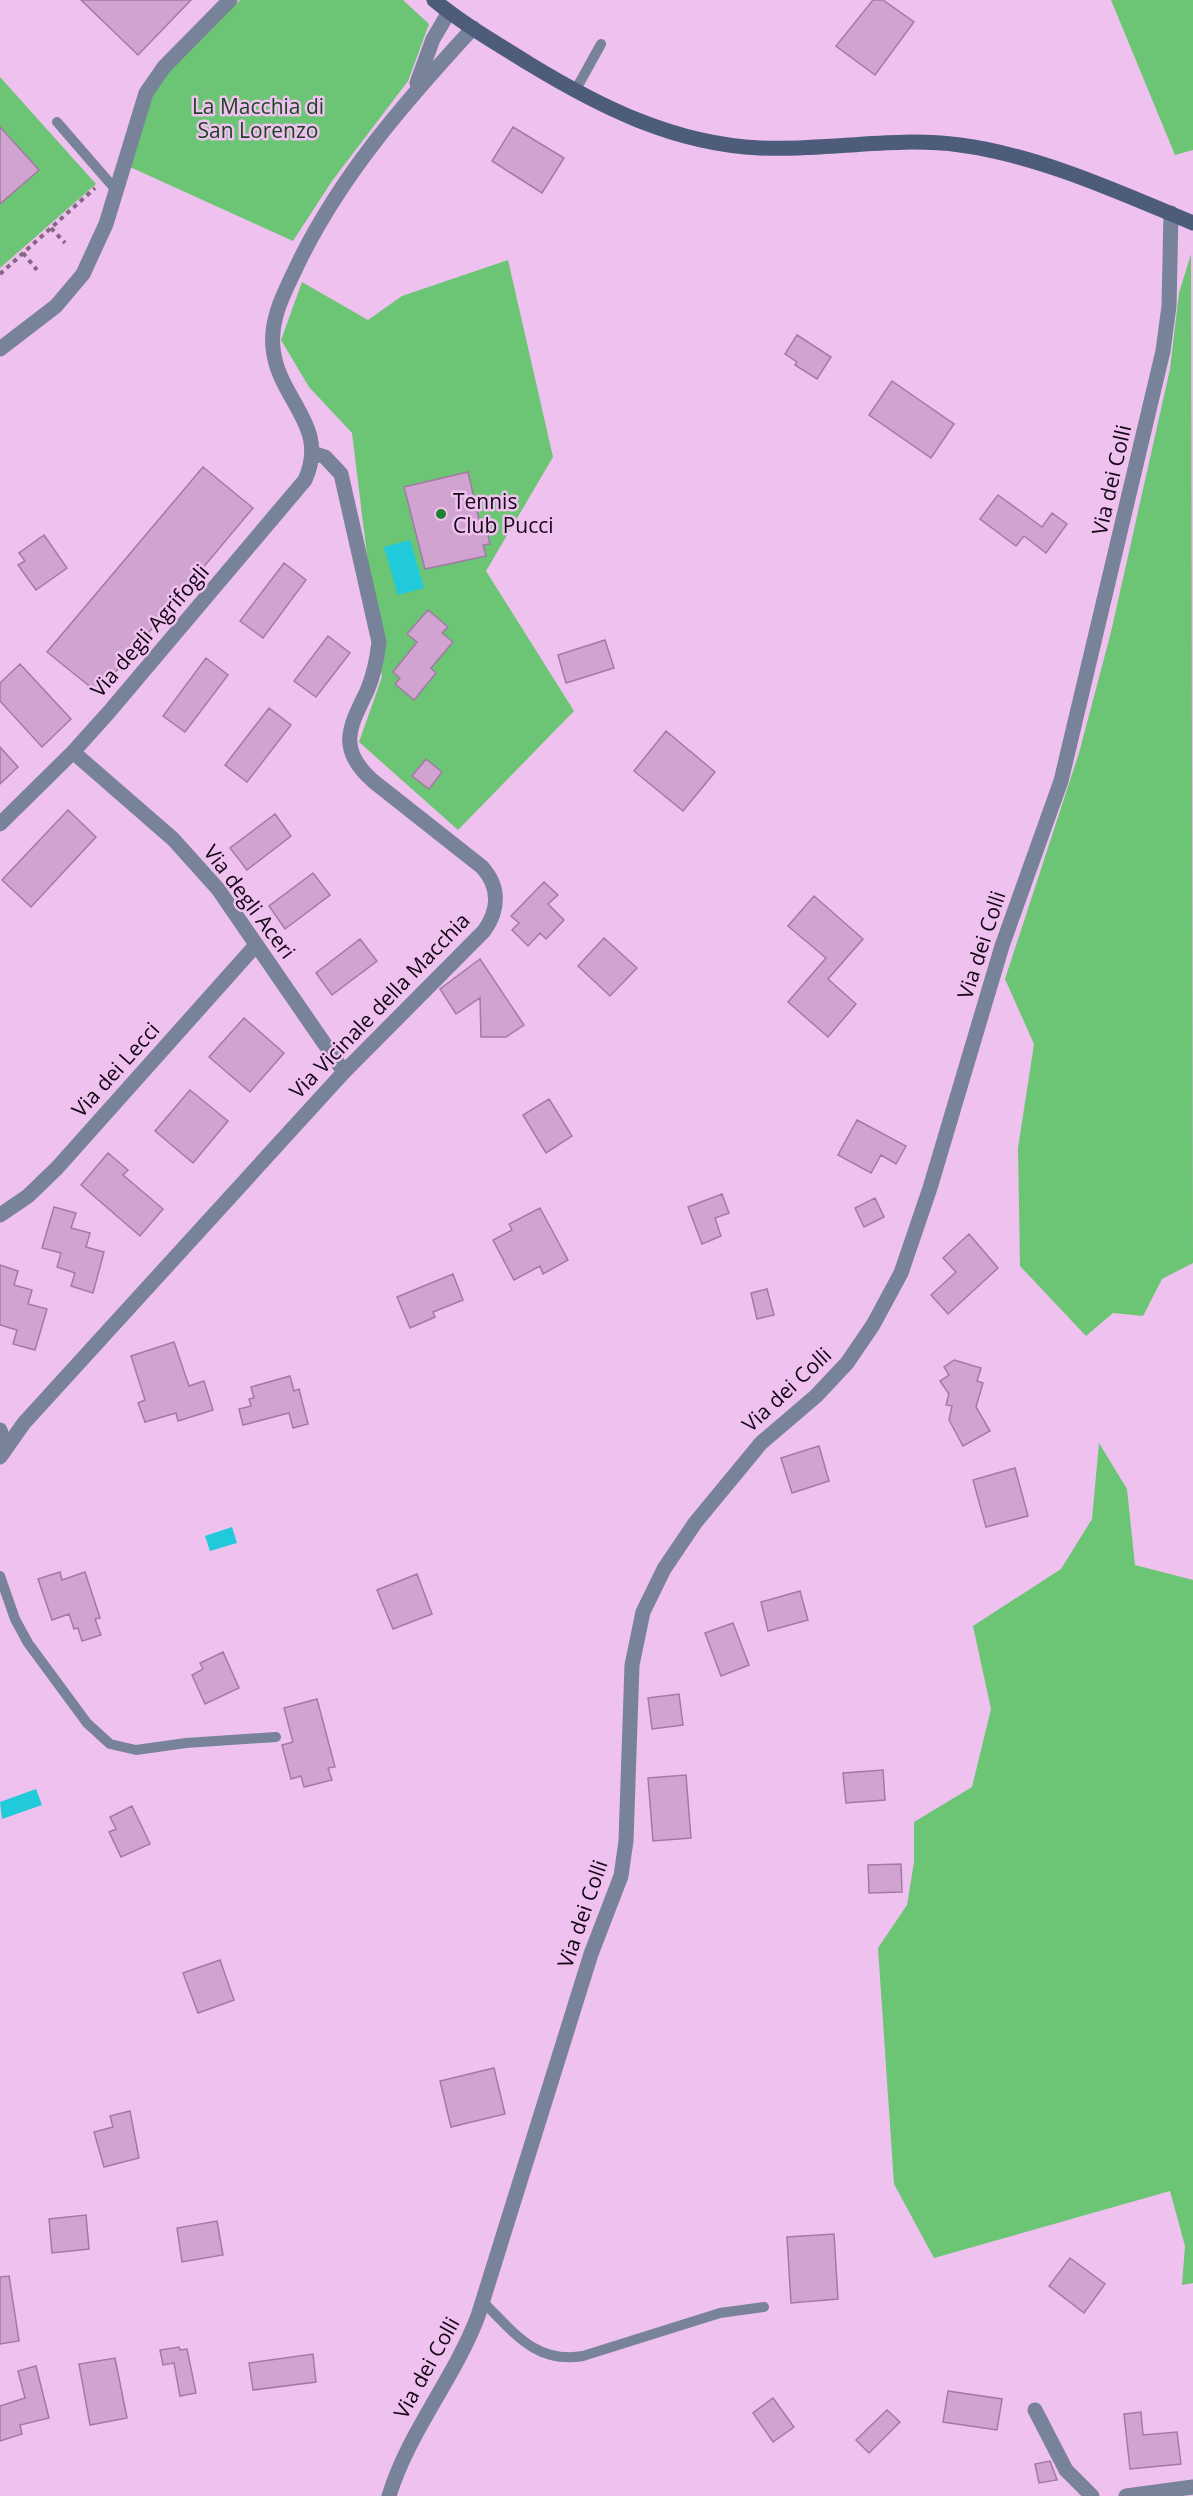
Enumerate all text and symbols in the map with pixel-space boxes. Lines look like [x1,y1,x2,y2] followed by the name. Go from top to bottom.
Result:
[192,92,324,144] park label: La Macchia di San Lorenzo
[1085,422,1137,538] street label: Via dei Colli
[453,487,554,539] place label: Tennis Club Pucci
[434,507,448,521] marker: Tennis Club Pucci
[84,558,215,703] street label: Via degli Agrifogli
[198,839,302,964] street label: Via degli Aceri
[950,887,1012,1002] street label: Via dei Colli
[283,906,476,1104] street label: Via Vicinale della Macchia
[65,1016,165,1123] street label: Via dei Lecci
[736,1341,837,1438] street label: Via dei Colli
[551,1856,614,1971] street label: Via dei Colli
[387,2312,466,2423] street label: Via dei Colli

